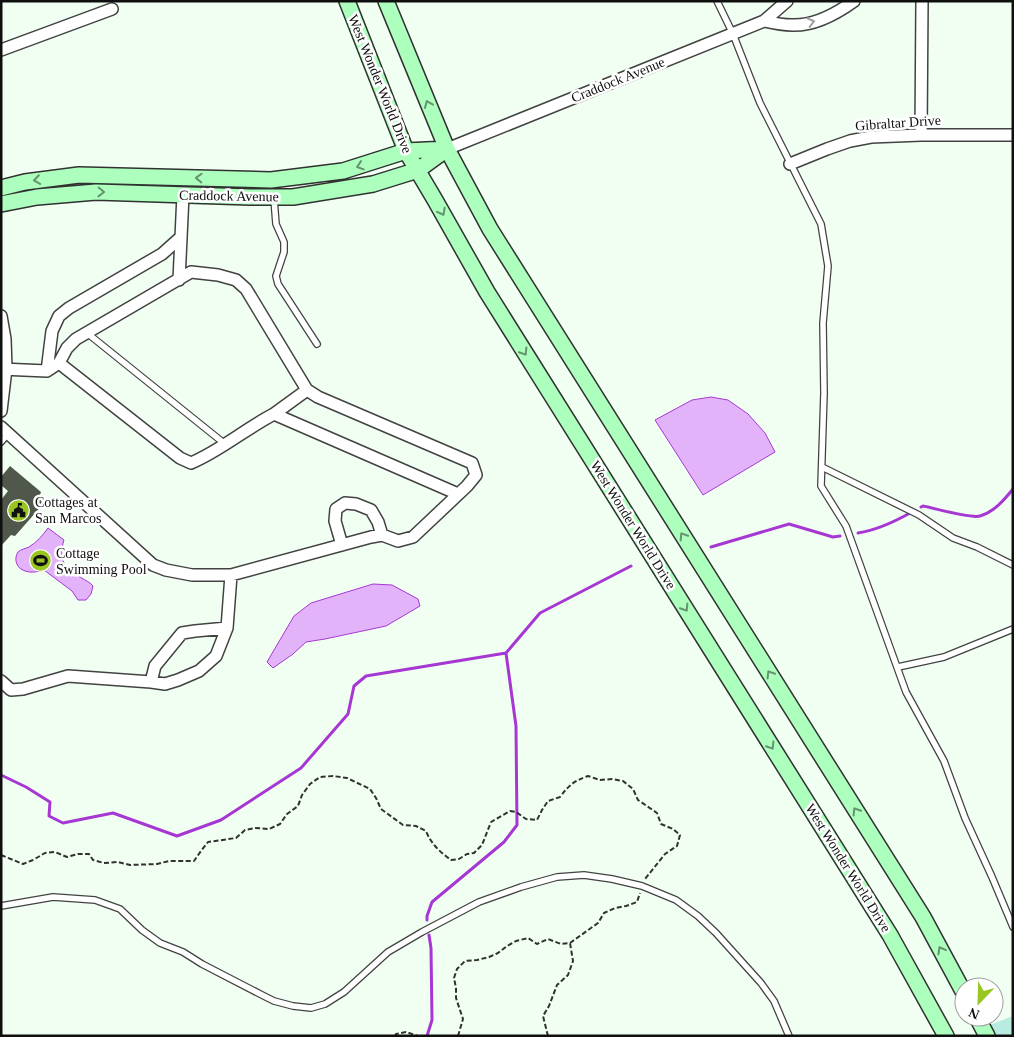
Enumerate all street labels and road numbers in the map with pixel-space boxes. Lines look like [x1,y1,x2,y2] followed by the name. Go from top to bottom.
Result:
[345,13,415,155] street label: West Wonder World Drive
[569,54,667,106] street label: Craddock Avenue
[855,113,941,133] street label: Gibraltar Drive
[179,188,279,204] street label: Craddock Avenue
[587,458,679,592] street label: West Wonder World Drive
[802,801,894,935] street label: West Wonder World Drive

